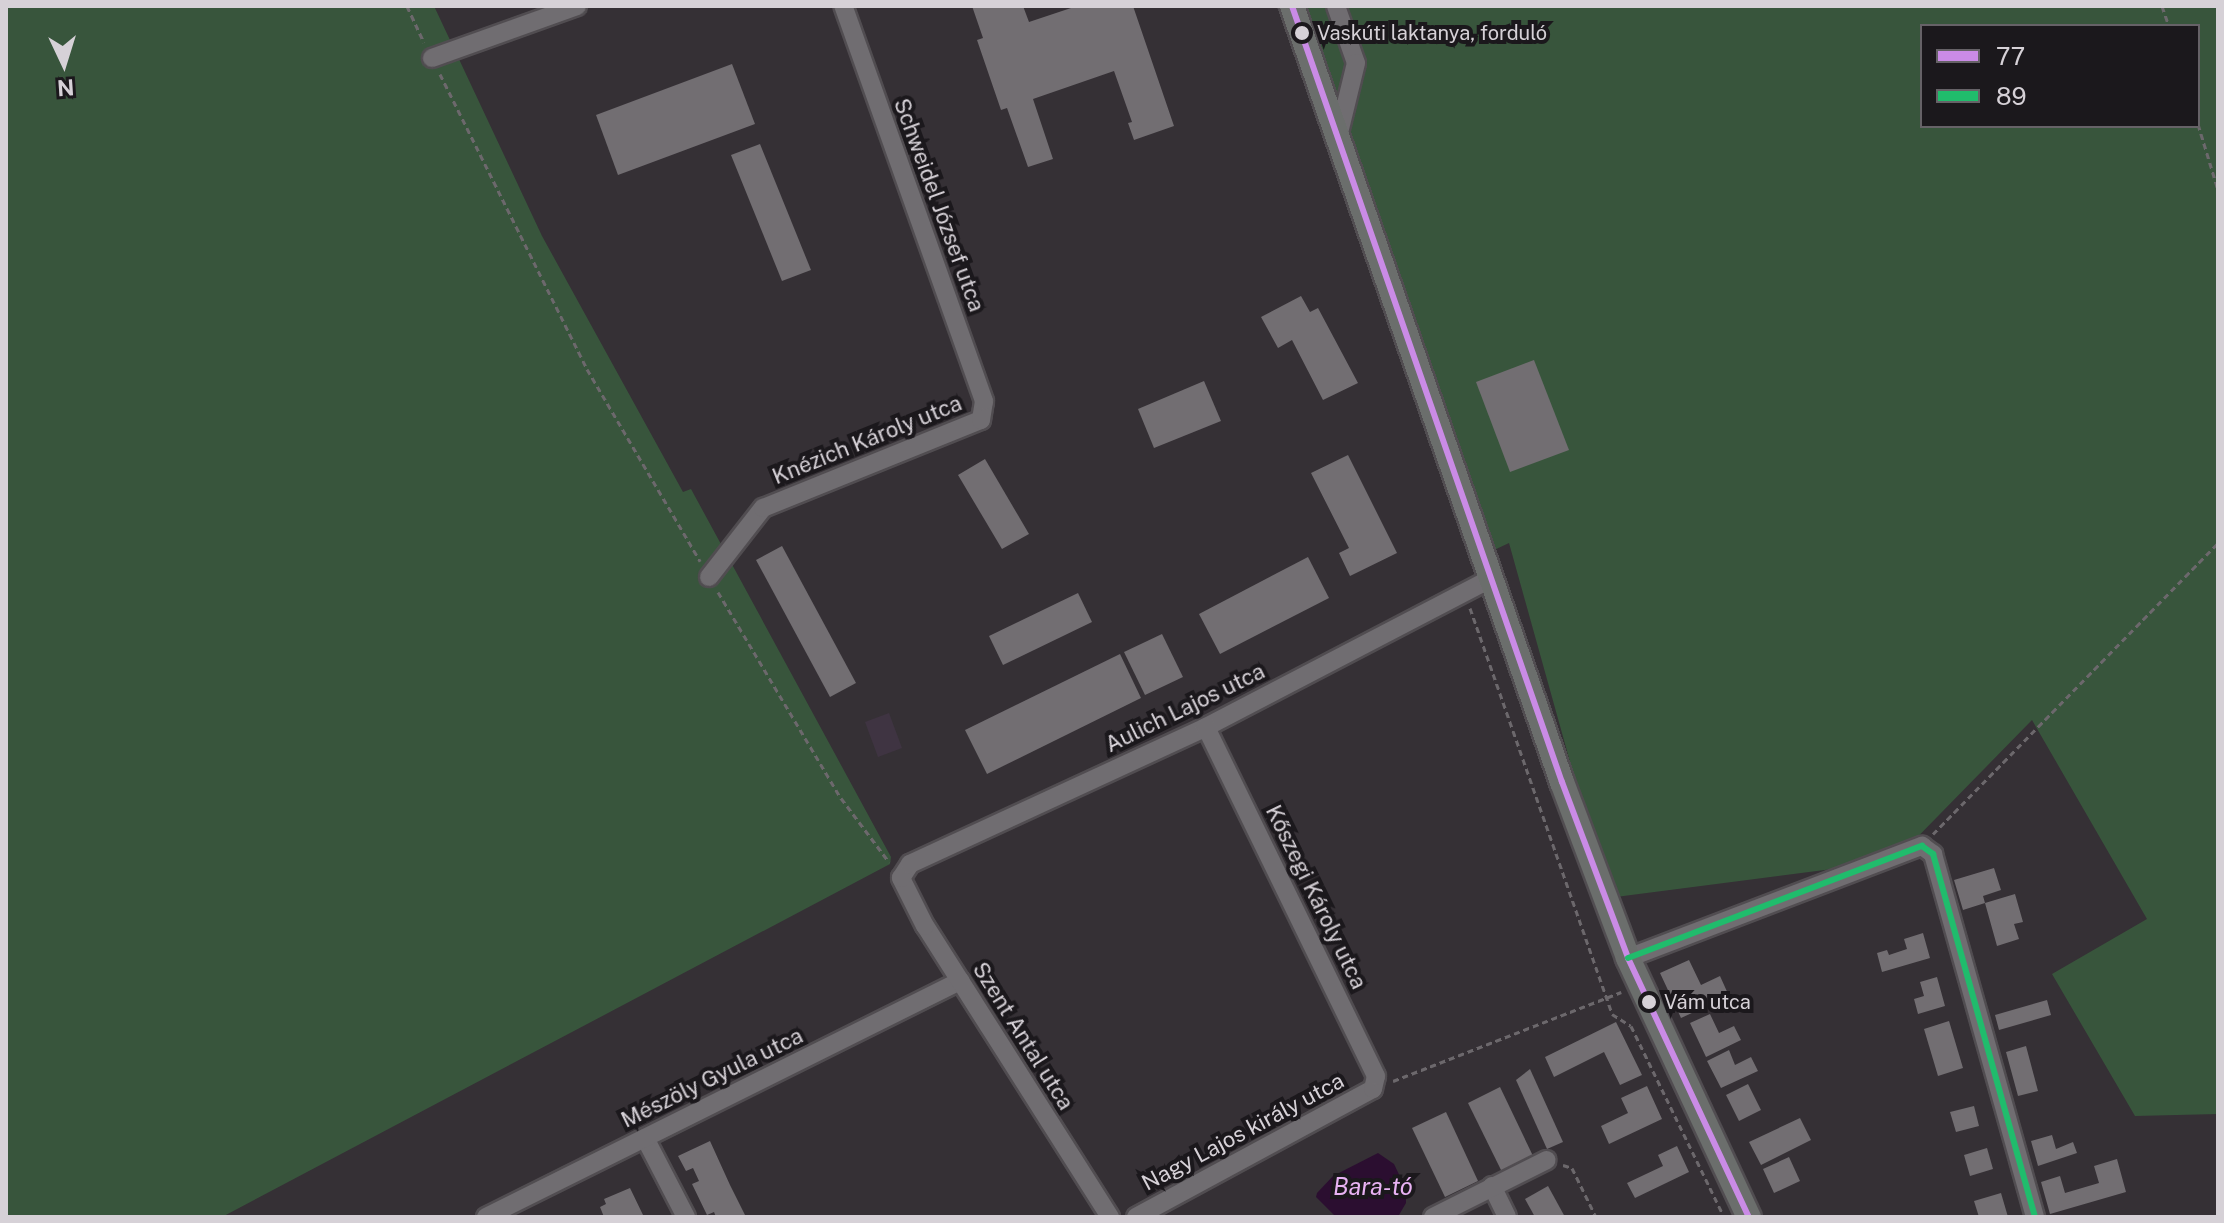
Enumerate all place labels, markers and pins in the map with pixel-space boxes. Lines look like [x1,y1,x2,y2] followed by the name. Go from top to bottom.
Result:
[1317,21,1547,45] place label: Vaskúti laktanya, forduló
[1294,25,1310,41] marker: Vaskúti laktanya, forduló
[1664,990,1751,1014] place label: Vám utca
[1641,994,1657,1010] marker: Vám utca

